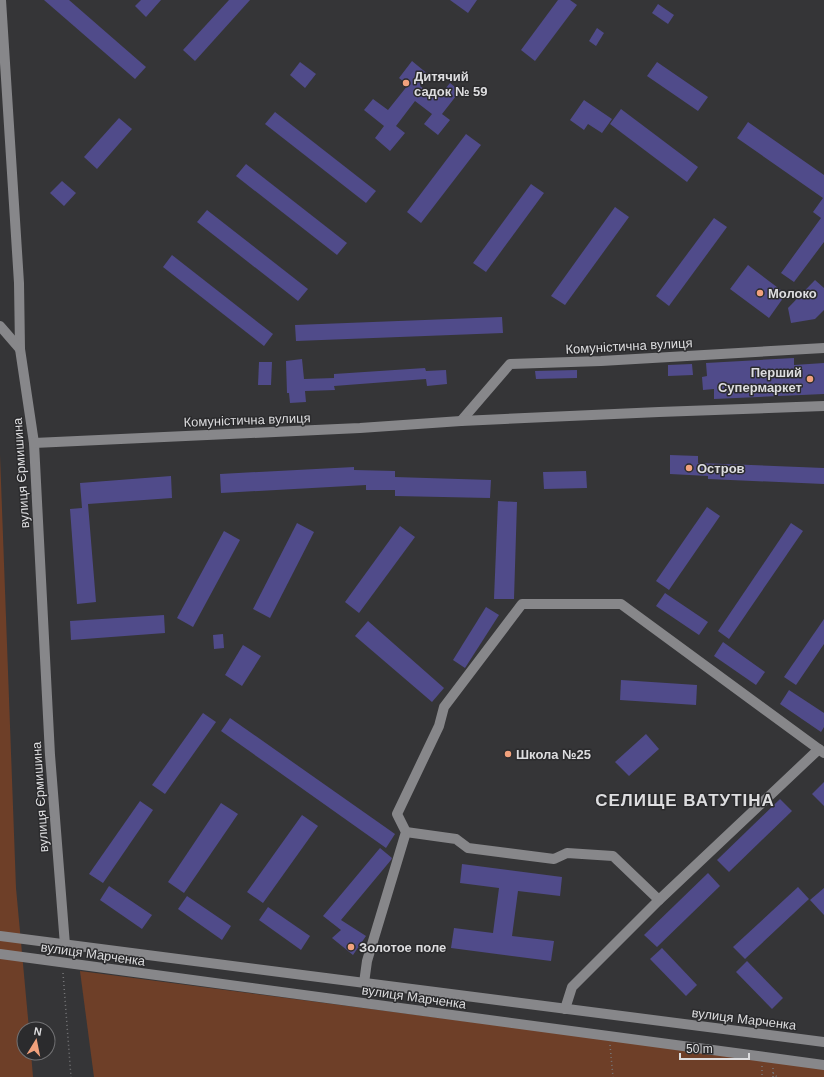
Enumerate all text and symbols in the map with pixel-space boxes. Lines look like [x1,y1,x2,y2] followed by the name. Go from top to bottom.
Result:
[414,69,488,99] place label: Дитячий садок № 59
[401,78,411,88] marker: Дитячий садок № 59
[768,286,817,301] place label: Молоко
[755,288,765,298] marker: Молоко
[565,335,693,357] street label: Комуністична вулиця
[718,365,802,395] place label: Перший Супермаркет
[805,374,815,384] marker: Перший Супермаркет
[183,410,311,430] street label: Комуністична вулиця
[10,417,32,529] street label: вулиця Єрмишина
[697,461,745,476] place label: Остров
[684,463,694,473] marker: Остров
[29,741,51,853] street label: вулиця Єрмишина
[516,747,591,762] place label: Школа №25
[503,749,513,759] marker: Школа №25
[595,791,775,810] district label: СЕЛИЩЕ ВАТУТІНА
[40,939,147,969] street label: вулиця Марченка
[359,940,446,955] place label: Золотое поле
[346,942,356,952] marker: Золотое поле
[361,982,468,1012] street label: вулиця Марченка
[691,1005,798,1033] street label: вулиця Марченка
[16,1021,56,1061] north arrow
[33,1025,43,1038] text: N
[680,1035,749,1061] scale bar
[686,1042,713,1056] text: 50 m

